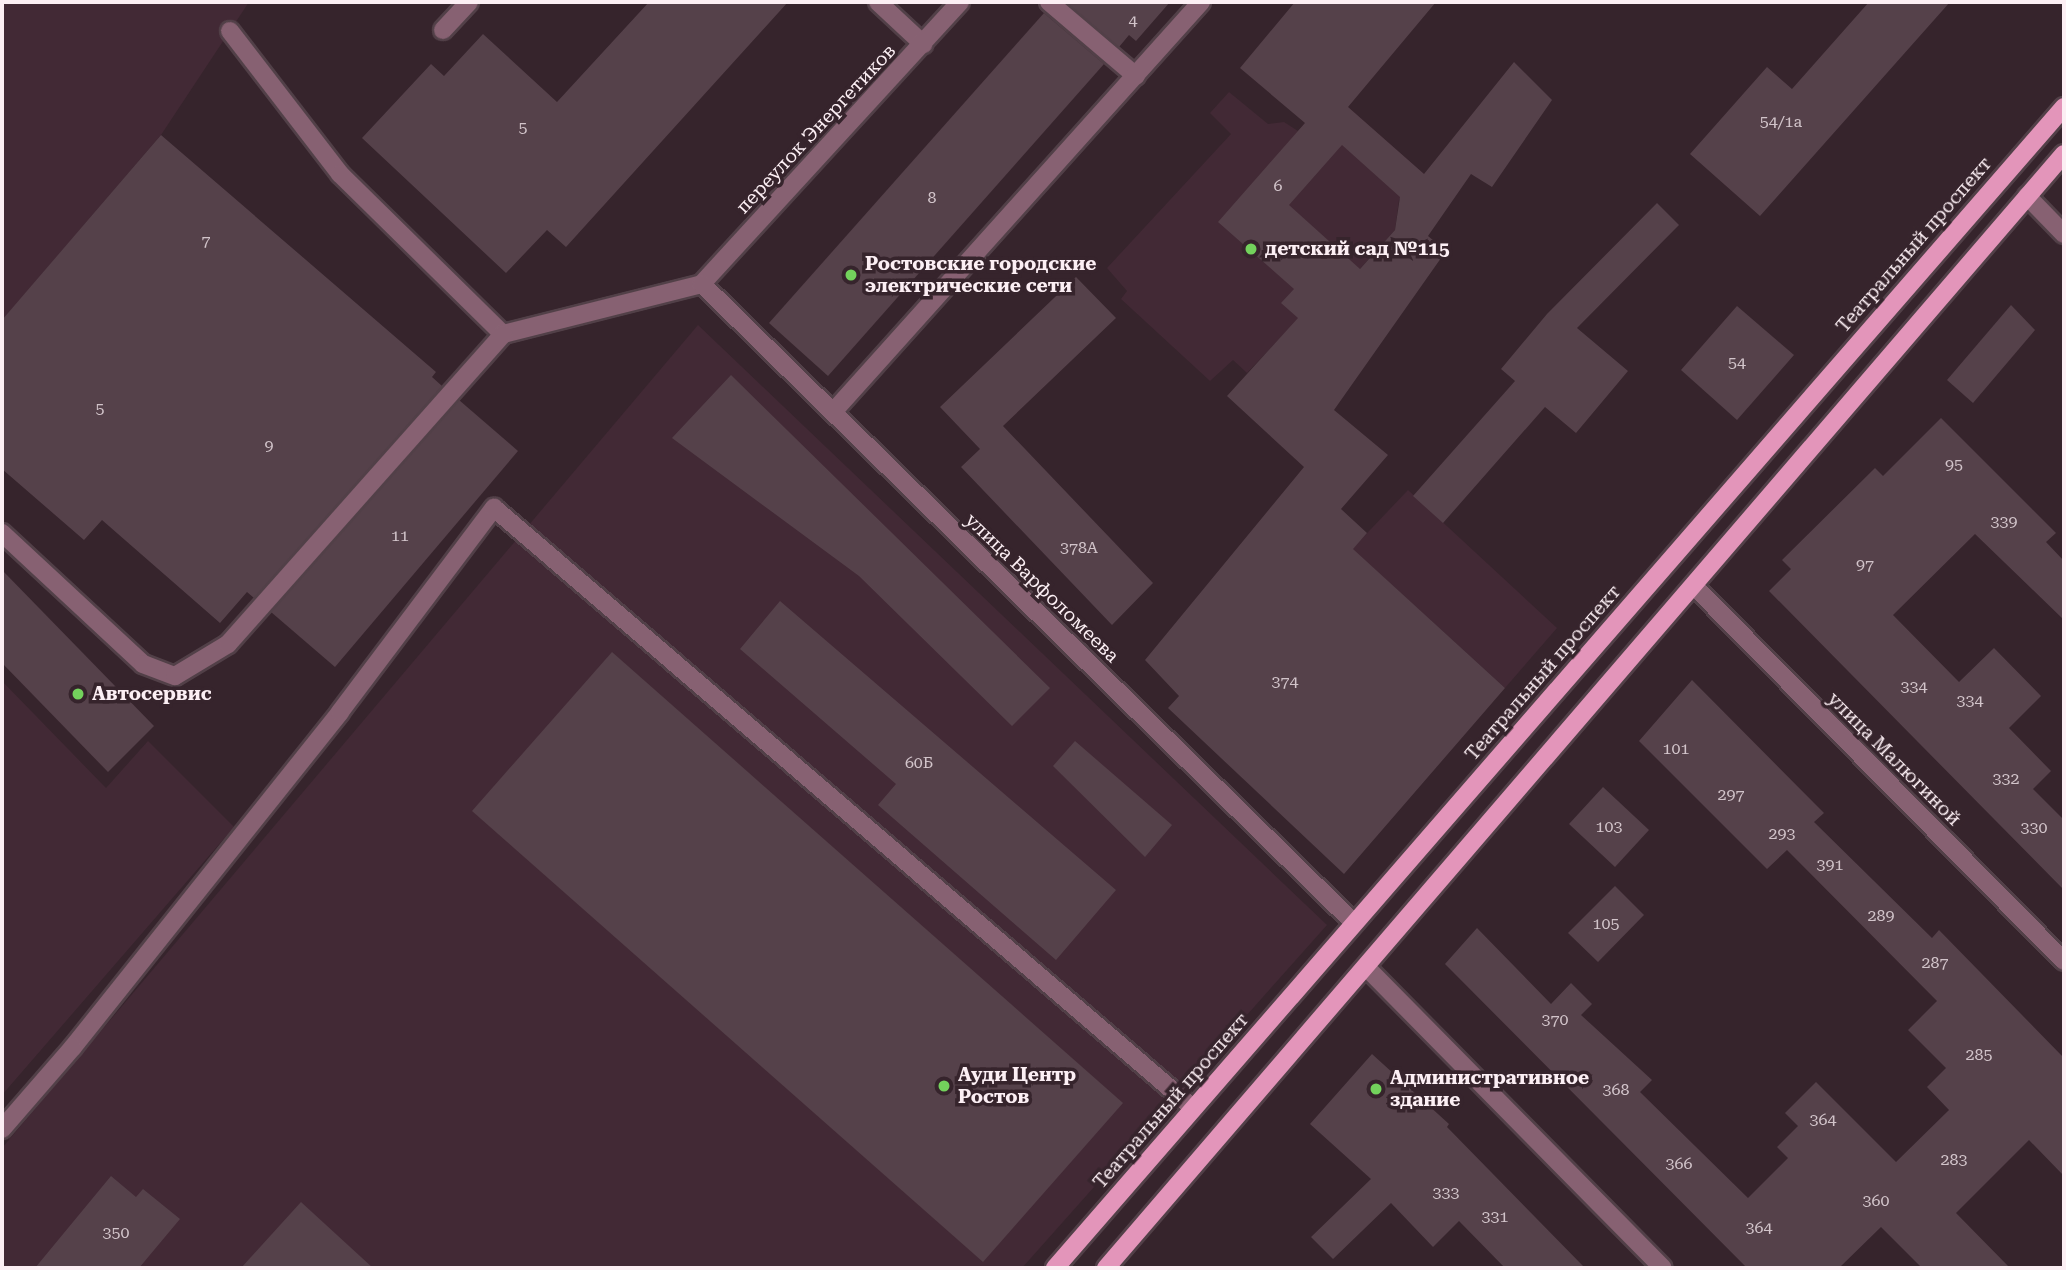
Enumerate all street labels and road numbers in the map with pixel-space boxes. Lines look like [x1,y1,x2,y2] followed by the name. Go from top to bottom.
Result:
[731,40,901,218] street label: переулок Энергетиков
[1832,153,1996,337] street label: Театральный проспект
[960,509,1124,667] street label: улица Варфоломеева
[1461,581,1625,765] street label: Театральный проспект
[1823,688,1965,830] street label: улица Малюгиной
[1089,1009,1253,1193] street label: Театральный проспект

